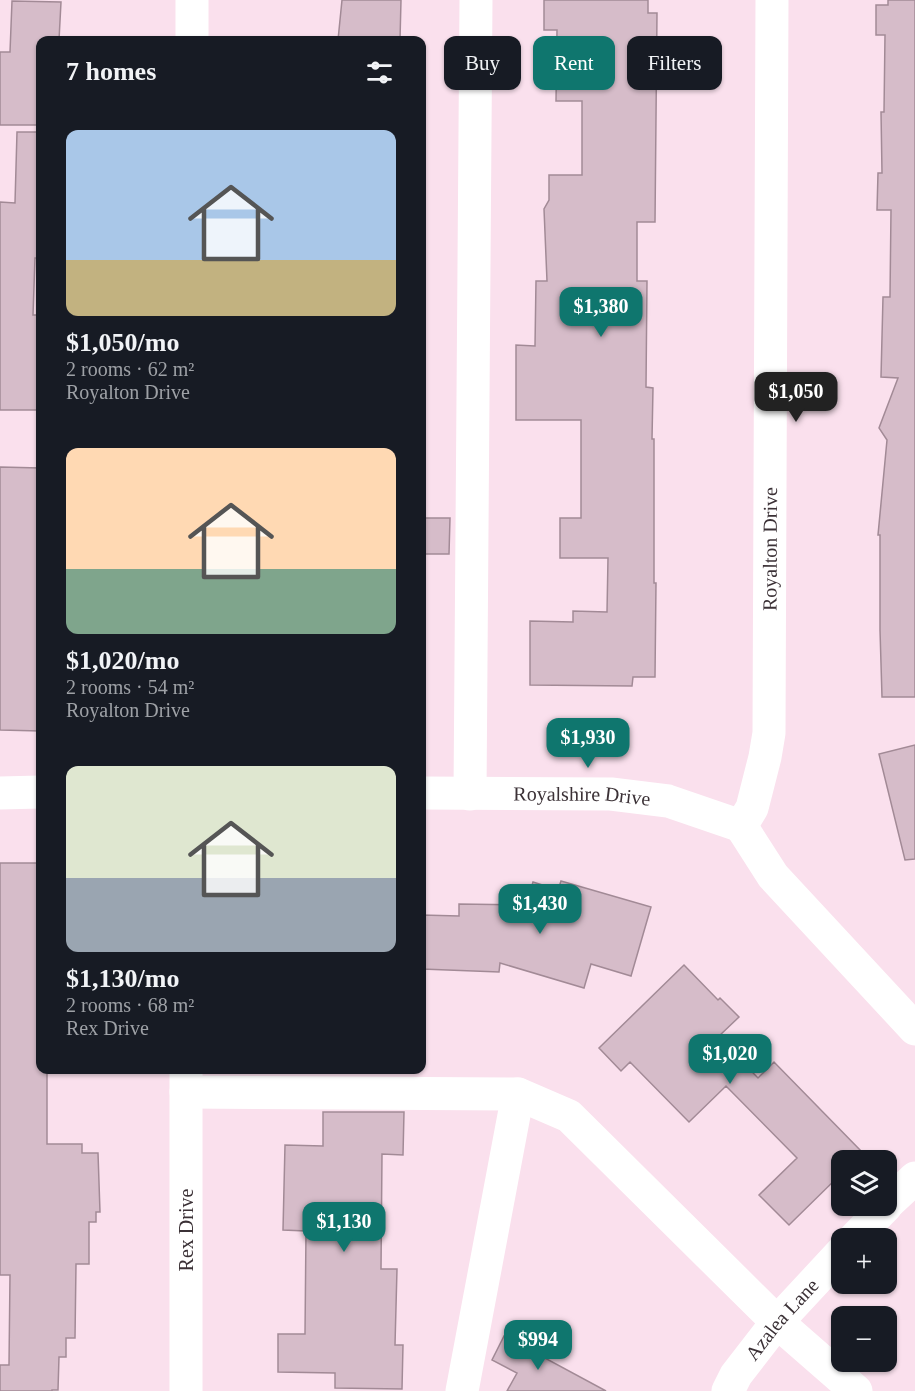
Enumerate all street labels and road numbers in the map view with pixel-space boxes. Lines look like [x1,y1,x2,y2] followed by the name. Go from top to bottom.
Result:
[758,487,782,611] street label: Royalton Drive
[513,782,652,810] street label: Royalshire Drive
[175,1189,197,1271] street label: Rex Drive
[741,1274,823,1364] street label: Azalea Lane

